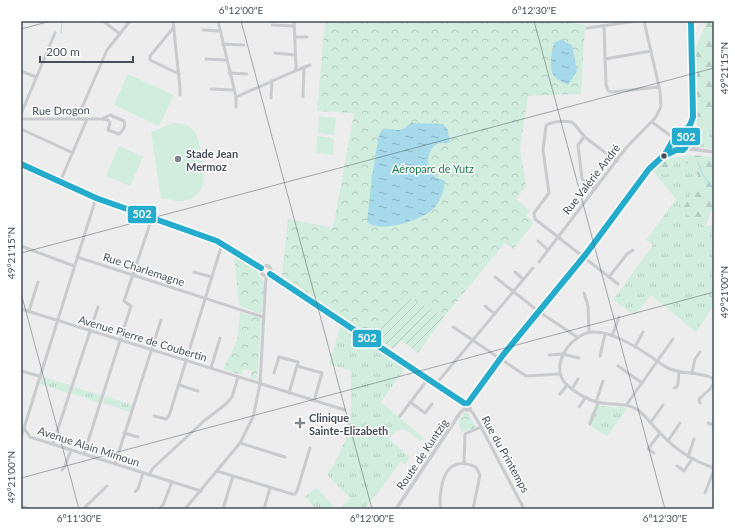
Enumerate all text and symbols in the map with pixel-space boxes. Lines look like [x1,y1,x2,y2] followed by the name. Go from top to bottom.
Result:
[219,4,264,16] text: 6°12'00"E
[512,4,557,16] text: 6°12'30"E
[40,38,133,64] scale bar
[718,42,730,94] text: 49°21'15"N
[46,44,80,59] text: 200 m
[32,103,90,117] street label: Rue Drogon
[671,127,701,146] line badge: 502
[676,130,696,143] text: 502
[559,141,623,217] street label: Rue Valérie André
[186,147,238,173] place label: Stade Jean Mermoz
[659,151,669,161] unlabelled marker
[173,154,183,164] marker: Stade Jean Mermoz
[392,162,474,175] park label: Aéroparc de Yutz
[127,205,157,224] line badge: 502
[132,207,152,220] text: 502
[5,227,17,279] text: 49°21'15"N
[102,250,187,288] street label: Rue Charlemagne
[718,266,730,318] text: 49°21'00"N
[77,312,209,364] street label: Avenue Pierre de Coubertin
[352,329,382,348] line badge: 502
[357,331,377,344] text: 502
[309,411,388,437] place label: Clinique Sainte-Elizabeth
[480,413,533,495] street label: Rue du Printemps
[393,416,451,492] street label: Route de Kuntzig
[294,417,306,429] marker: Clinique Sainte-Elizabeth
[36,423,142,469] street label: Avenue Alain Mimoun
[5,451,17,503] text: 49°21'00"N
[57,512,102,524] text: 6°11'30"E
[350,512,395,524] text: 6°12'00"E
[643,512,688,524] text: 6°12'30"E

